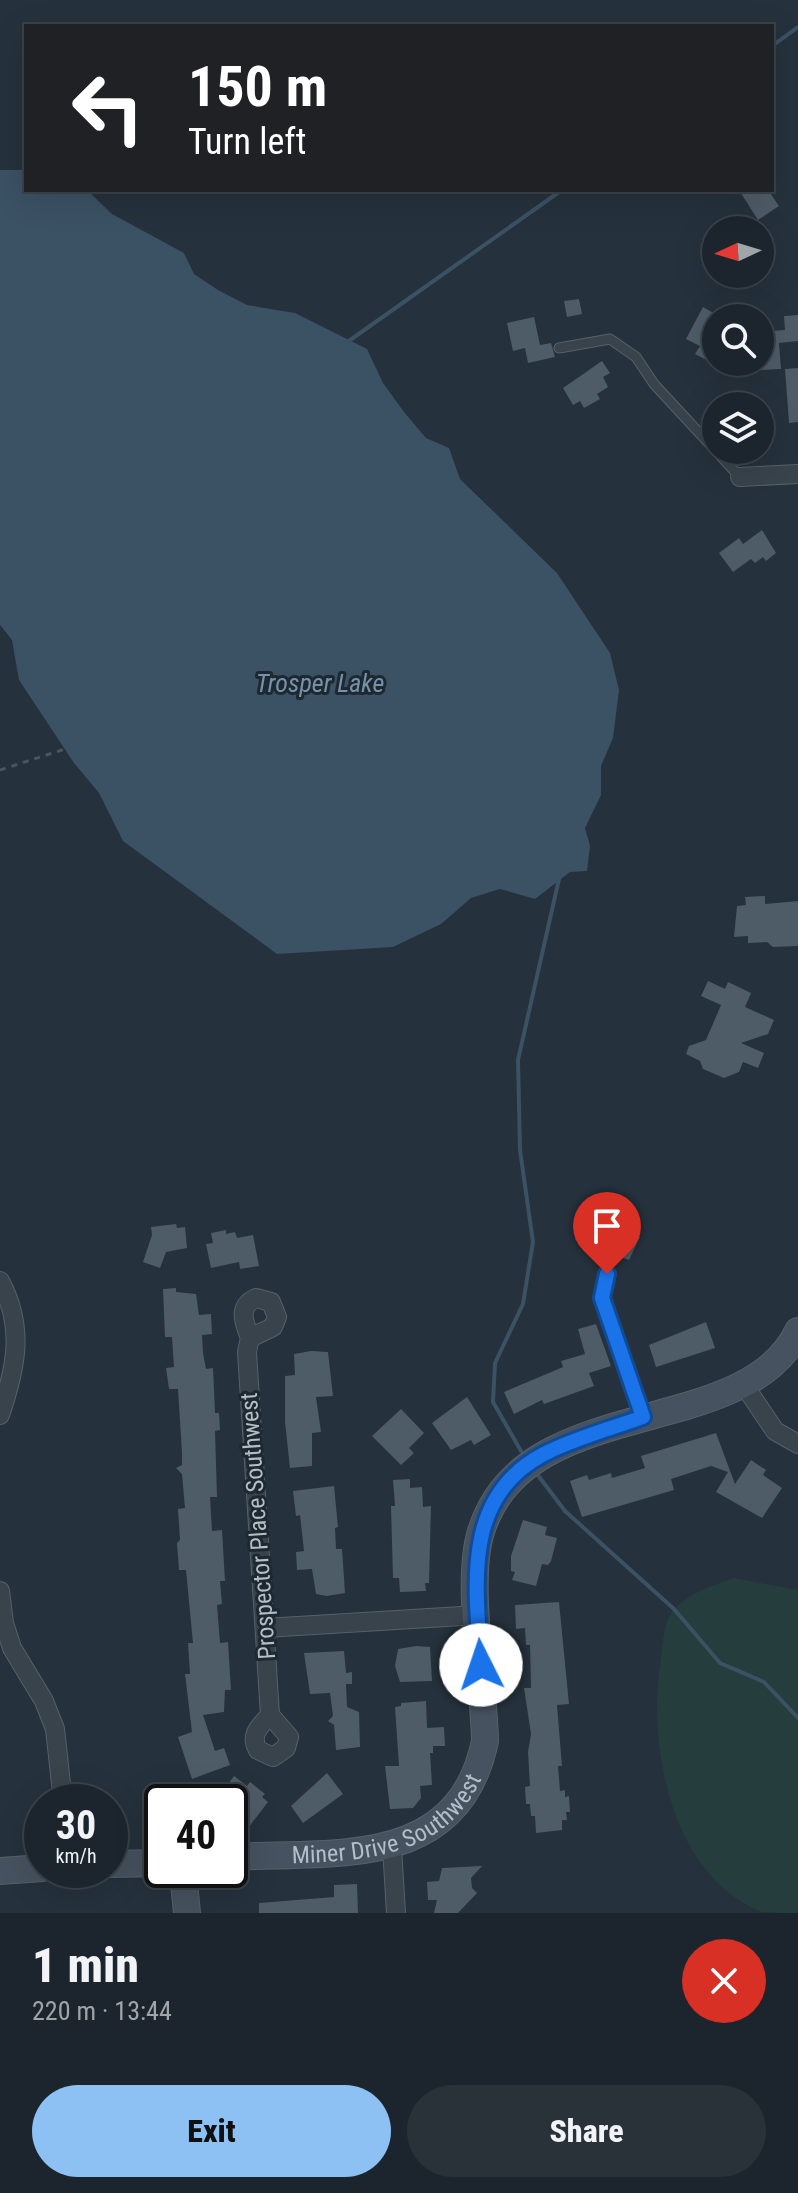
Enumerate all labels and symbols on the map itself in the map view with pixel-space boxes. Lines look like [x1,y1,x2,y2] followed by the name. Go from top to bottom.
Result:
[702,216,774,288] north arrow
[256,668,384,698] water label: Trosper Lake
[573,1192,641,1274] pin
[235,1392,281,1660] street label: Prospector Place Southwest
[439,1623,523,1707] position arrow
[291,1769,487,1869] street label: Miner Drive Southwest
[144,1784,248,1888] speed limit sign: 40

